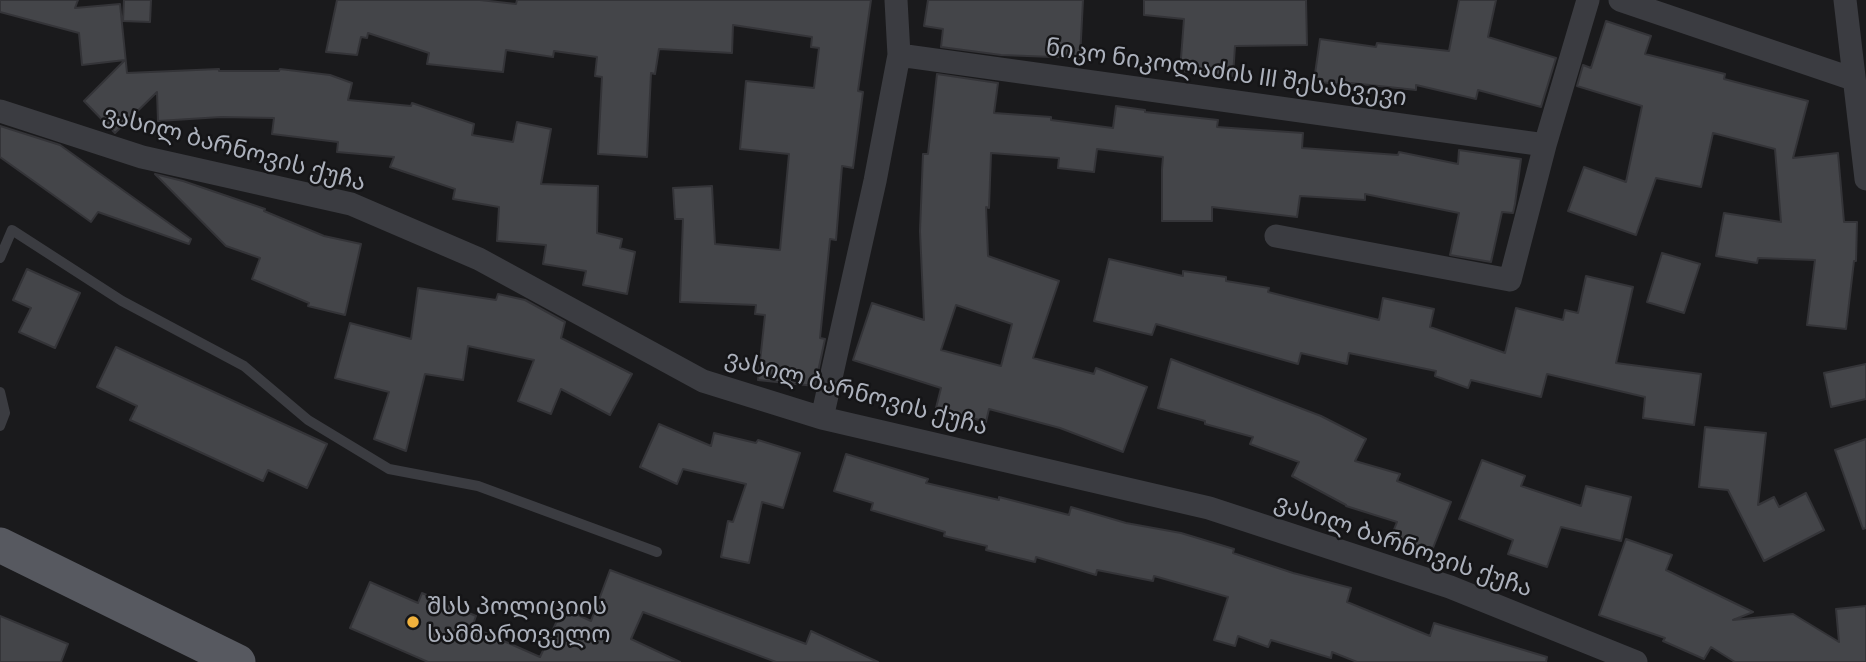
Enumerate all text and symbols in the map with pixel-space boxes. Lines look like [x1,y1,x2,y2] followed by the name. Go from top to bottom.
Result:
[1044,34,1408,114] street label: ნიკო ნიკოლაძის III შესახვევი
[100,101,368,199] street label: ვასილ ბარნოვის ქუჩა
[722,345,990,443] street label: ვასილ ბარნოვის ქუჩა
[1270,489,1536,605] street label: ვასილ ბარნოვის ქუჩა
[427,594,611,650] place label: შსს პოლიციის სამმართველო
[405,614,421,630] marker: შსს პოლიციის სამმართველო

